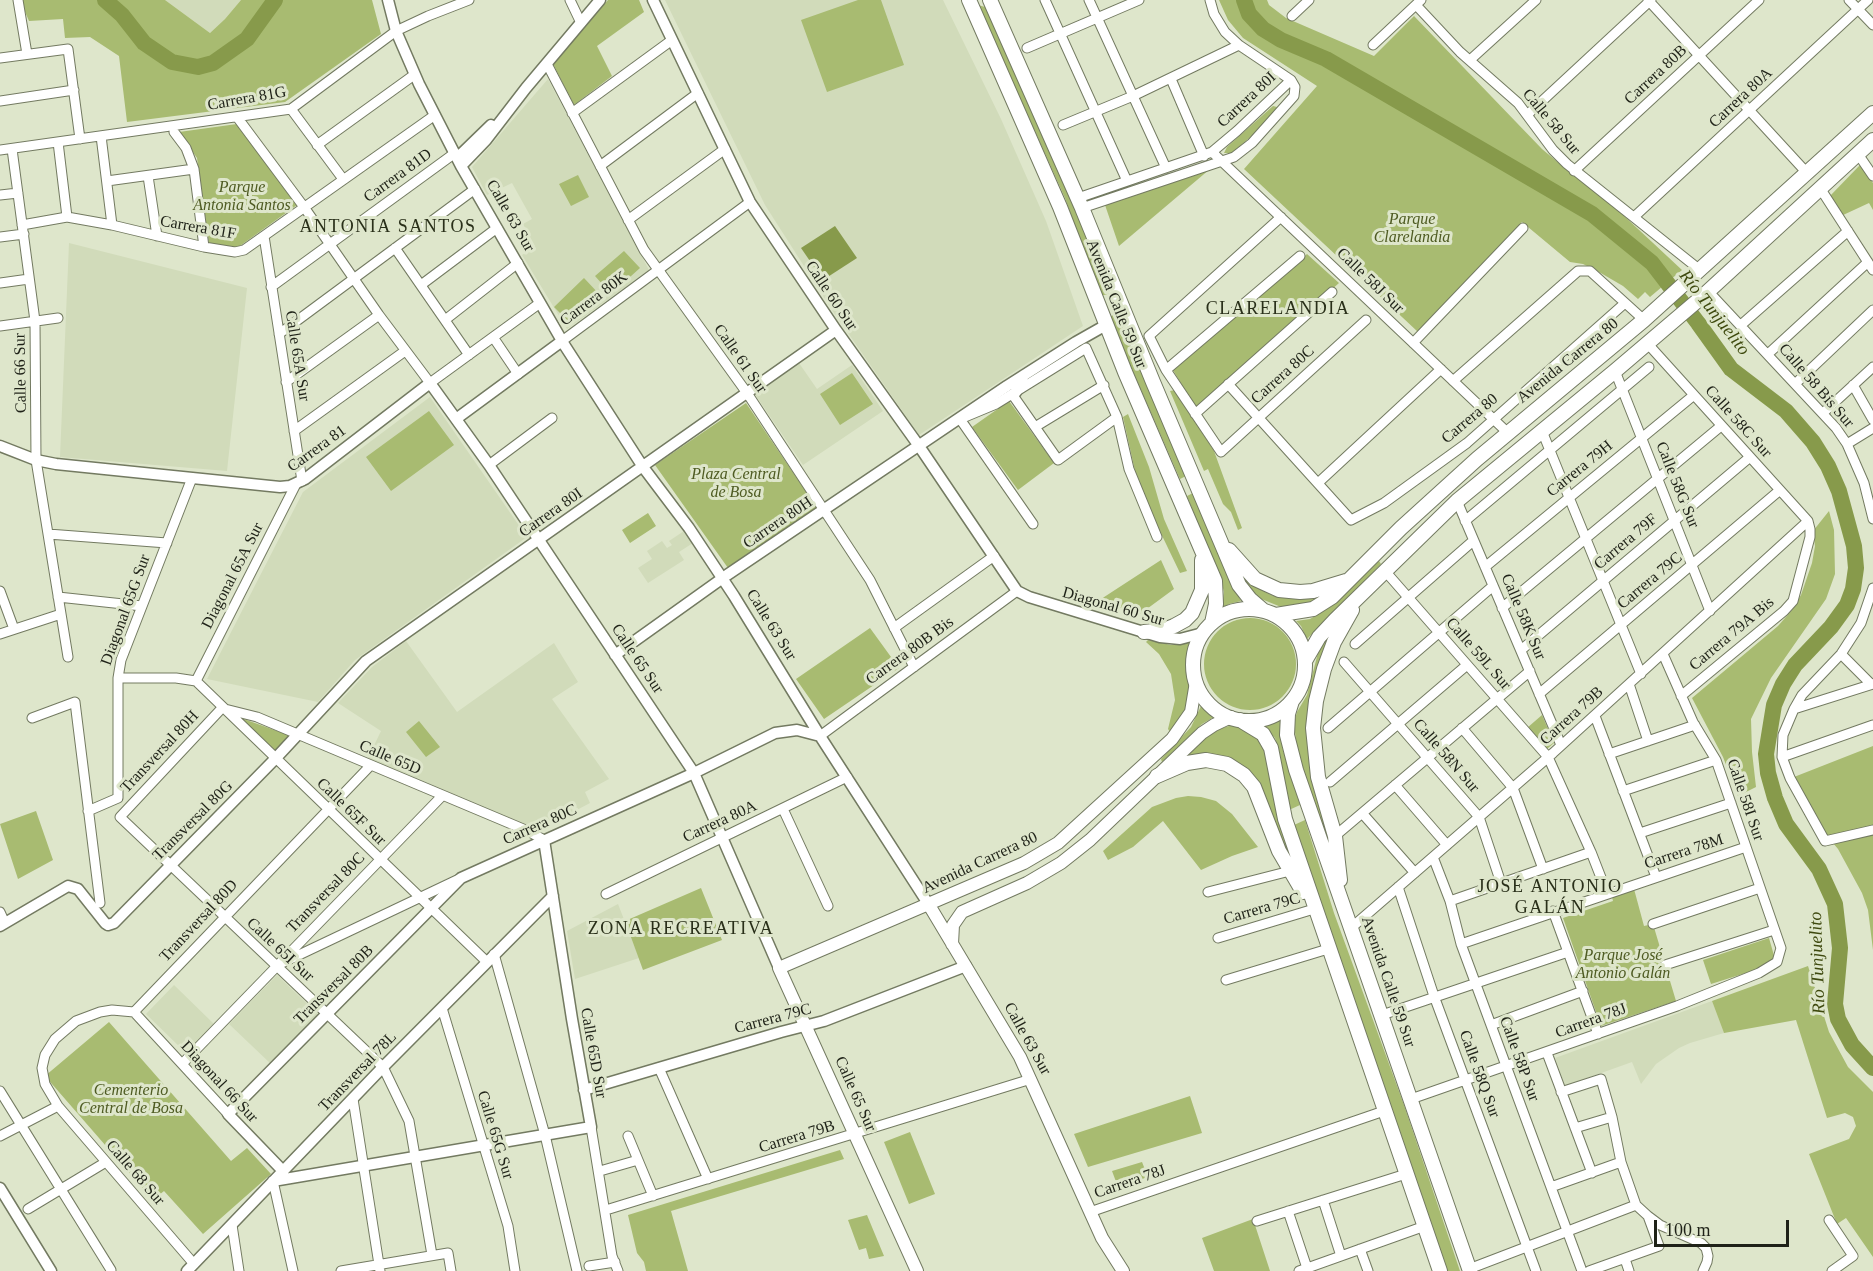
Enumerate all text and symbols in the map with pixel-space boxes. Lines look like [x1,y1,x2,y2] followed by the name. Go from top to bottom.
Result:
[1621,41,1691,109] street label: Carrera 80B
[1705,64,1777,132] street label: Carrera 80A
[1214,68,1280,132] street label: Carrera 80I
[206,83,288,115] street label: Carrera 81G
[1518,85,1584,159] street label: Calle 58 Sur
[360,145,436,207] street label: Carrera 81D
[482,177,538,255] street label: Calle 63 Sur
[193,178,291,216] park label: Parque Antonia Santos
[1374,210,1450,248] park label: Parque Clarelandia
[158,212,238,244] street label: Carrera 81F
[300,216,476,238] district label: ANTONIA SANTOS
[1081,237,1151,371] street label: Avenida Calle 59 Sur
[1332,244,1408,318] street label: Calle 58J Sur
[801,257,861,335] street label: Calle 60 Sur
[1674,266,1754,360] water label: Río Tunjuelito
[556,267,632,331] street label: Carrera 80K
[1206,298,1350,320] district label: CLARELANDIA
[280,309,314,403] street label: Calle 65A Sur
[1513,314,1623,408] street label: Avenida Carrera 80
[709,321,771,397] street label: Calle 61 Sur
[11,333,31,413] street label: Calle 66 Sur
[1774,340,1858,432] street label: Calle 58 Bis Sur
[1247,342,1319,408] street label: Carrera 80C
[1701,382,1775,462] street label: Calle 58C Sur
[1438,390,1502,448] street label: Carrera 80
[284,421,350,477] street label: Carrera 81
[1543,437,1617,501] street label: Carrera 79H
[1651,439,1703,531] street label: Calle 58G Sur
[691,465,781,503] park label: Plaza Central de Bosa
[515,484,587,542] street label: Carrera 80I
[740,493,816,553] street label: Carrera 80H
[1590,510,1662,574] street label: Carrera 79F
[198,520,268,632] street label: Diagonal 65A Sur
[1614,548,1686,614] street label: Carrera 79C
[97,552,155,668] street label: Diagonal 65G Sur
[1496,571,1550,663] street label: Calle 58K Sur
[1060,583,1166,631] street label: Diagonal 60 Sur
[742,586,800,664] street label: Calle 63 Sur
[1686,593,1778,675] street label: Carrera 79A Bis
[862,613,958,689] street label: Carrera 80B Bis
[1441,614,1515,694] street label: Calle 59L Sur
[607,620,667,698] street label: Calle 65 Sur
[1536,683,1608,749] street label: Carrera 79B
[117,707,203,797] street label: Transversal 80H
[1409,715,1483,797] street label: Calle 58N Sur
[356,736,424,780] street label: Calle 65D
[1722,757,1768,843] street label: Calle 58I Sur
[312,774,390,850] street label: Calle 65F Sur
[149,777,237,865] street label: Transversal 80G
[680,796,760,848] street label: Carrera 80A
[500,800,580,850] street label: Carrera 80C
[919,828,1041,898] street label: Avenida Carrera 80
[1642,830,1726,874] street label: Carrera 78M
[283,849,369,937] street label: Transversal 80C
[156,876,242,966] street label: Transversal 80D
[1477,876,1623,918] district label: JOSÉ ANTONIO GALÁN
[1222,889,1302,929] street label: Carrera 79C
[1805,911,1831,1015] water label: Río Tunjuelito
[242,914,318,986] street label: Calle 65I Sur
[1357,914,1419,1050] street label: Avenida Calle 59 Sur
[588,918,774,940] district label: ZONA RECREATIVA
[290,941,378,1029] street label: Transversal 80B
[1576,946,1670,984] park label: Parque José Antonio Galán
[999,999,1055,1079] street label: Calle 63 Sur
[1553,999,1629,1043] street label: Carrera 78J
[733,1000,813,1038] street label: Carrera 79C
[576,1006,610,1100] street label: Calle 65D Sur
[1495,1014,1543,1104] street label: Calle 58P Sur
[315,1028,401,1116] street label: Transversal 78L
[1454,1028,1504,1120] street label: Calle 58Q Sur
[176,1037,262,1127] street label: Diagonal 66 Sur
[830,1054,880,1134] street label: Calle 65 Sur
[79,1081,183,1119] park label: Cementerio Central de Bosa
[472,1088,518,1182] street label: Calle 65G Sur
[757,1116,837,1158] street label: Carrera 79B
[102,1137,168,1209] street label: Calle 68 Sur
[1092,1161,1168,1203] street label: Carrera 78J
[1657,1208,1792,1246] scale bar
[1665,1220,1711,1240] text: 100 m

